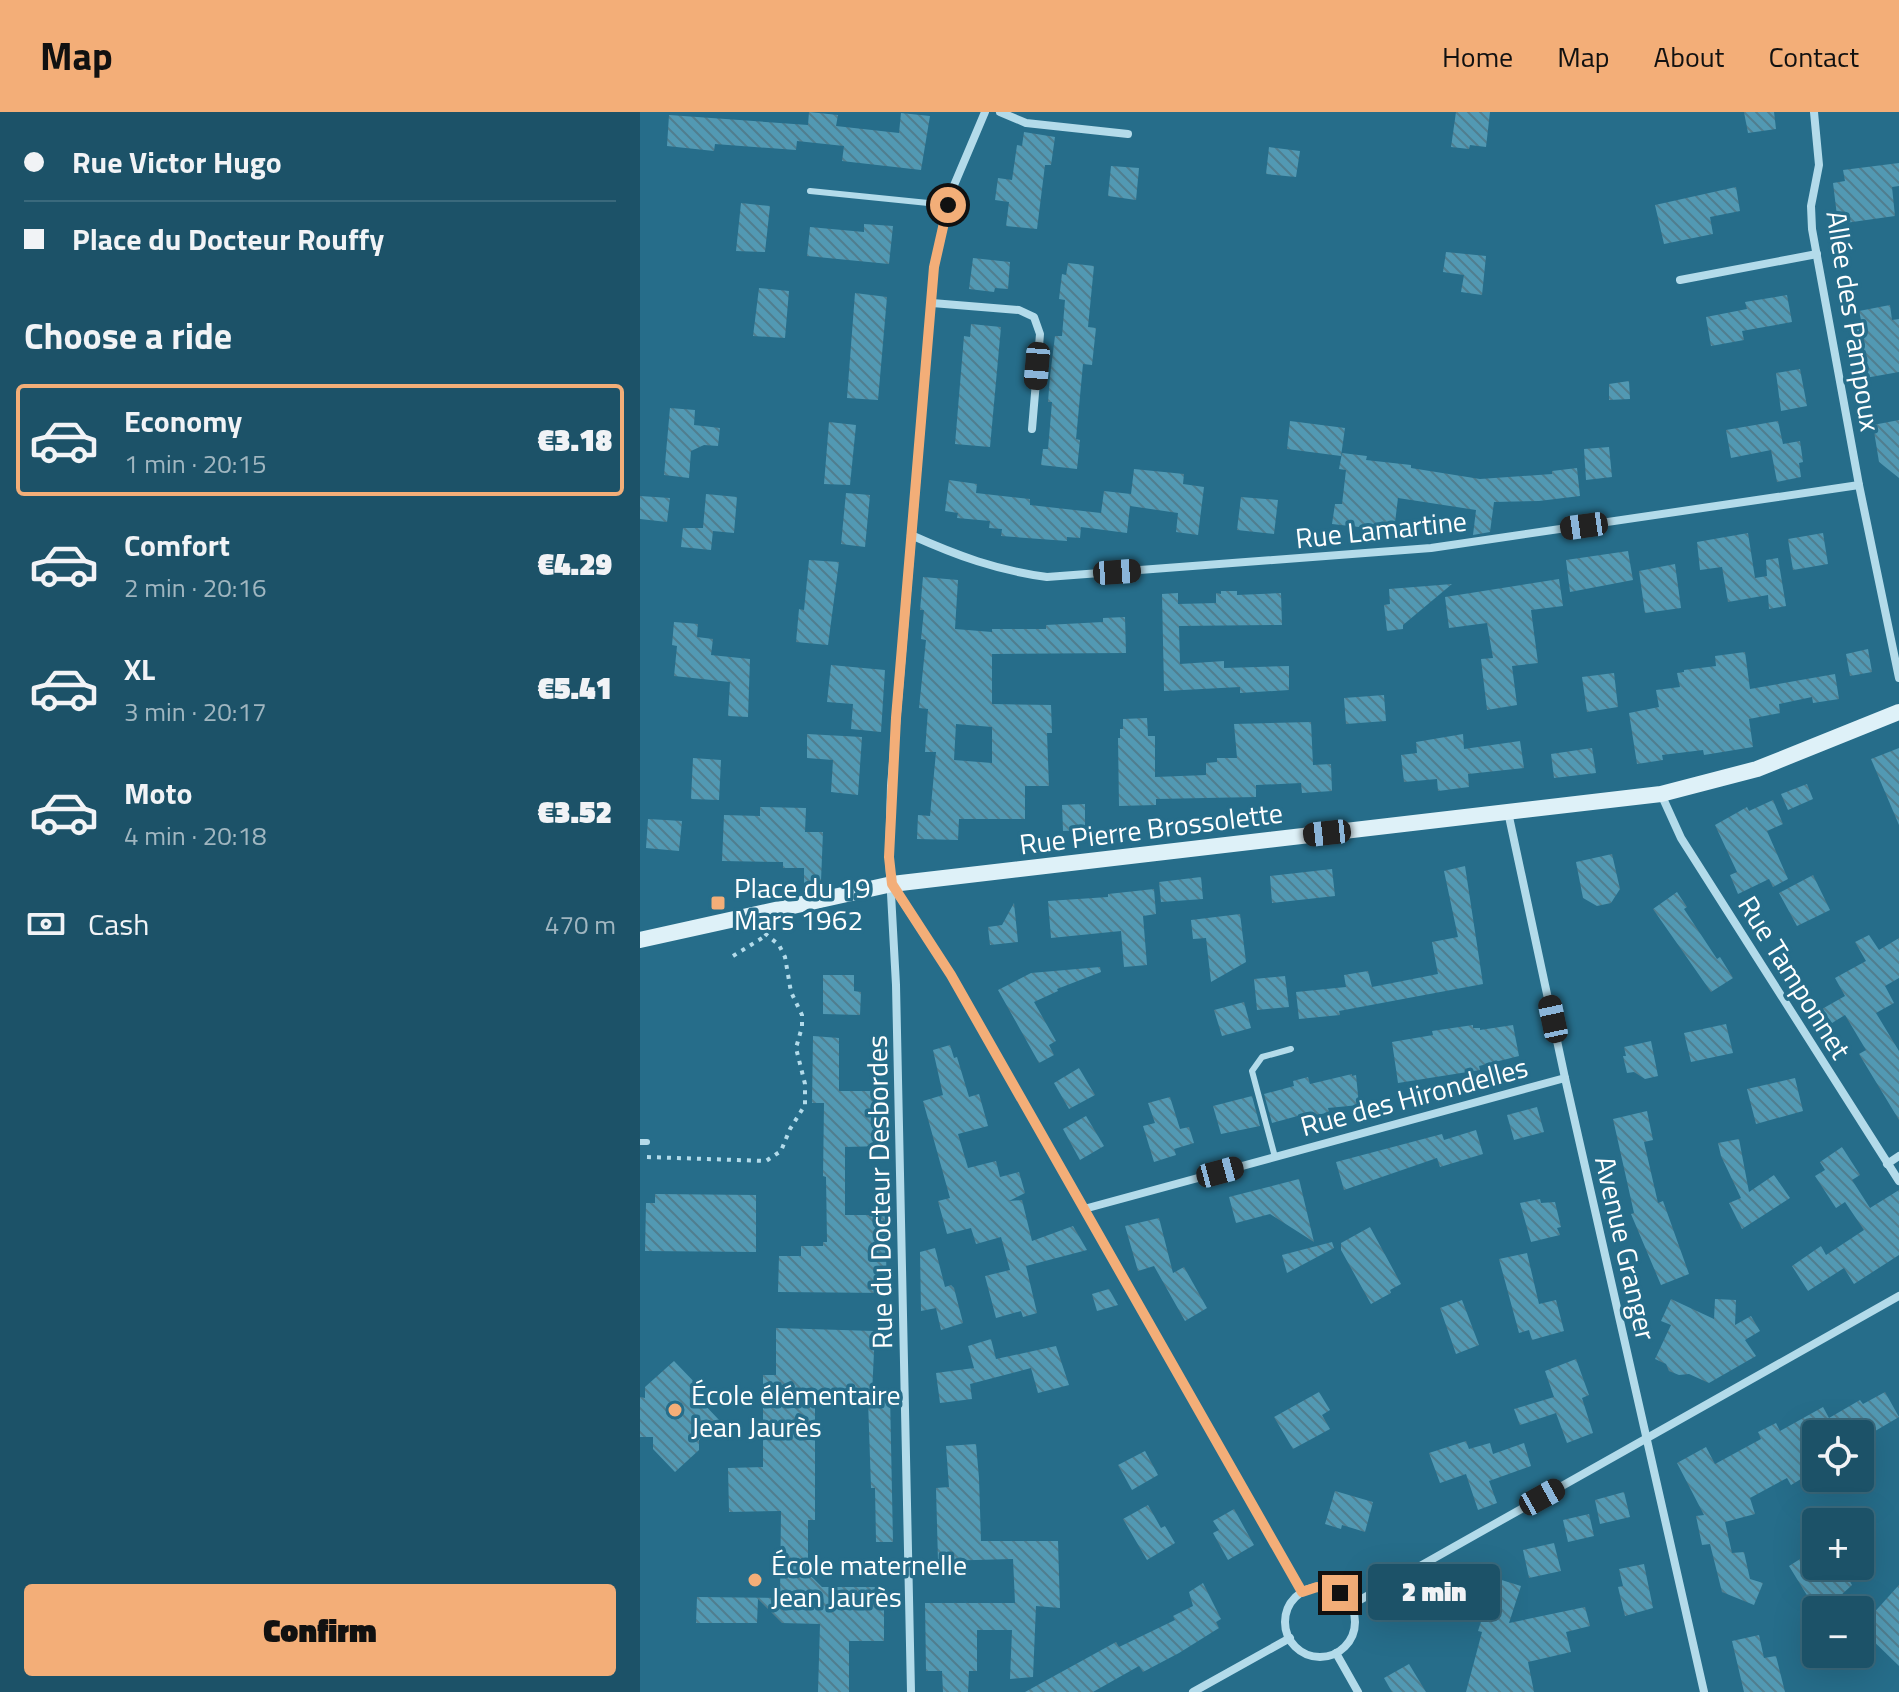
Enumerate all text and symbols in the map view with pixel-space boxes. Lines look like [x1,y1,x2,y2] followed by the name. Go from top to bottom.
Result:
[40,27,113,85] text: Map
[1442,35,1513,78] text: Home
[1557,35,1610,78] text: Map
[1654,35,1724,78] text: About
[1768,35,1859,78] text: Contact
[72,139,282,185] text: Rue Victor Hugo
[930,187,966,223] route start
[1815,207,1893,435] street label: Allée des Pampoux
[72,216,384,262] text: Place du Docteur Rouffy
[24,308,232,363] text: Choose a ride
[1023,341,1051,391] car
[124,398,242,444] text: Economy
[28,404,100,476] icon: car
[538,417,612,463] text: €3.18
[124,444,267,483] text: 1 min · 20:15
[1293,499,1469,559] street label: Rue Lamartine
[1559,511,1609,541] car
[124,522,230,568] text: Comfort
[28,528,100,600] icon: car
[538,541,612,587] text: €4.29
[1092,558,1142,586] car
[124,568,267,607] text: 2 min · 20:16
[124,646,155,692] text: XL
[28,652,100,724] icon: car
[538,665,612,711] text: €5.41
[124,692,267,731] text: 3 min · 20:17
[124,770,192,816] text: Moto
[28,776,100,848] icon: car
[538,789,612,835] text: €3.52
[1017,791,1285,865] street label: Rue Pierre Brossolette
[124,816,267,855] text: 4 min · 20:18
[1302,819,1352,847] car
[734,866,871,941] place label: Place du 19 Mars 1962
[1728,887,1862,1067] street label: Rue Tamponnet
[709,894,727,912] marker: Place du 19 Mars 1962
[88,901,149,947] text: Cash
[24,902,68,946] icon: cash
[545,905,616,944] text: 470 m
[1536,993,1570,1045] car
[855,1035,903,1349] street label: Rue du Docteur Desbordes
[1296,1045,1532,1147] street label: Rue des Hirondelles
[1584,1152,1668,1345] street label: Avenue Granger
[1194,1154,1246,1190] car
[691,1373,901,1448] place label: École élémentaire Jean Jaurès
[666,1401,684,1419] marker: École élémentaire Jean Jaurès
[1802,1420,1874,1668] map controls
[1802,1420,1874,1492] button: locate
[1515,1475,1569,1519] car
[1802,1508,1874,1580] button: +
[771,1543,967,1618] place label: École maternelle Jean Jaurès
[1368,1565,1500,1621] callout: 2 min
[746,1571,764,1589] marker: École maternelle Jean Jaurès
[1402,1572,1466,1611] text: 2 min
[1322,1575,1358,1611] route end
[24,1584,616,1676] button: Confirm
[1802,1596,1874,1668] button: −

